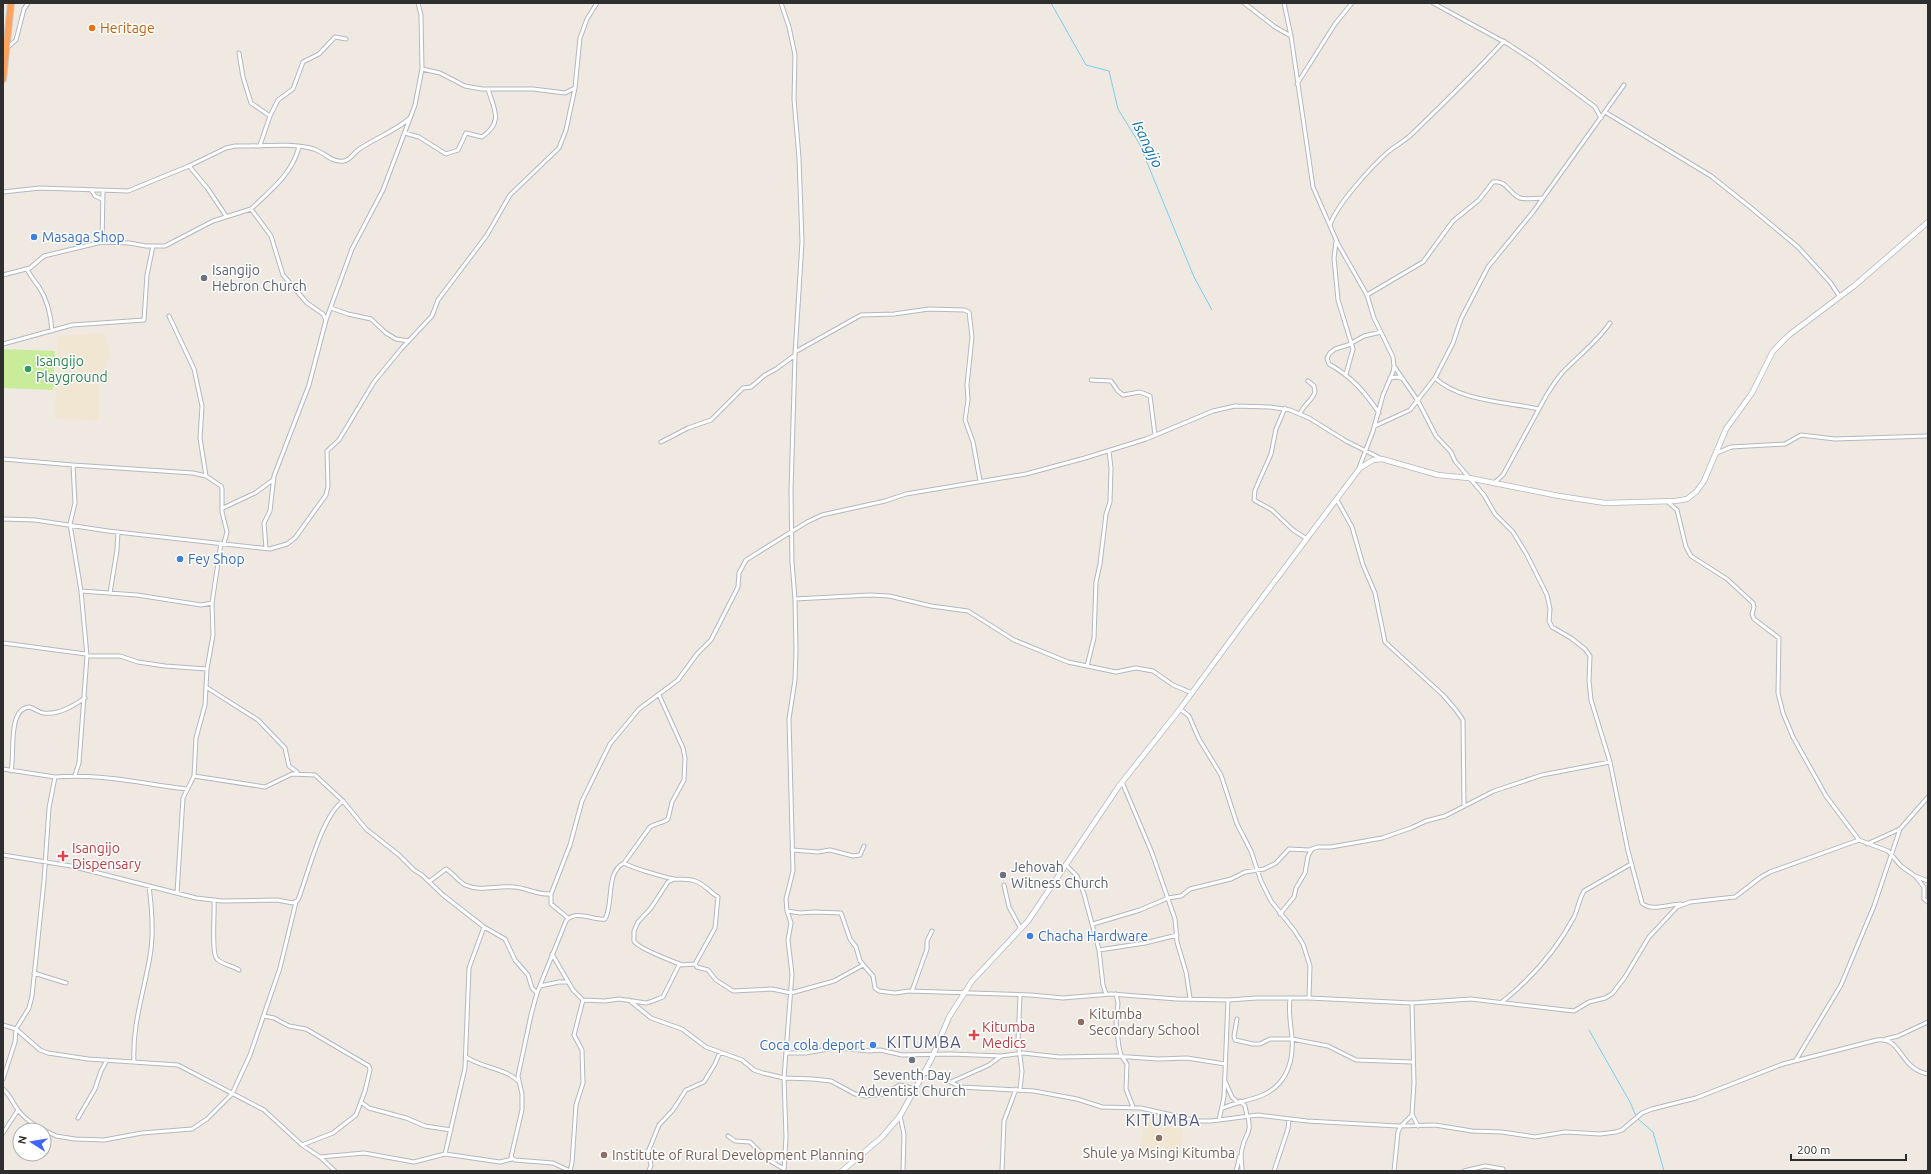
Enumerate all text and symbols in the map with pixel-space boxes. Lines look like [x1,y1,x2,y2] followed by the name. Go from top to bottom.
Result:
[100,20,155,36] place label: Heritage
[87,23,97,33] marker: Heritage
[1129,118,1167,170] water label: Isangijo
[42,229,125,245] place label: Masaga Shop
[29,232,39,242] marker: Masaga Shop
[212,262,307,294] place label: Isangijo Hebron Church
[199,273,209,283] marker: Isangijo Hebron Church
[36,353,108,385] place label: Isangijo Playground
[23,364,33,374] marker: Isangijo Playground
[188,551,245,567] place label: Fey Shop
[175,554,185,564] marker: Fey Shop
[72,840,141,872] place label: Isangijo Dispensary
[57,850,69,862] marker: Isangijo Dispensary
[1011,859,1109,891] place label: Jehovah Witness Church
[998,870,1008,880] marker: Jehovah Witness Church
[1038,928,1148,944] place label: Chacha Hardware
[1025,931,1035,941] marker: Chacha Hardware
[1089,1006,1200,1038] place label: Kitumba Secondary School
[1076,1017,1086,1027] marker: Kitumba Secondary School
[982,1019,1035,1051] place label: Kitumba Medics
[969,1030,979,1040] marker: Kitumba Medics
[886,1033,962,1051] district label: KITUMBA
[760,1037,865,1053] place label: Coca cola deport
[868,1040,878,1050] marker: Coca cola deport
[907,1055,917,1065] marker: Seventh Day Adventist Church
[858,1067,966,1099] place label: Seventh Day Adventist Church
[1125,1111,1201,1129] district label: KITUMBA
[12,1122,52,1162] north arrow
[1154,1133,1164,1143] marker: Shule ya Msingi Kitumba
[15,1135,29,1145] text: N
[1791,1136,1906,1162] scale bar
[1797,1143,1830,1156] text: 200 m
[1083,1145,1235,1161] place label: Shule ya Msingi Kitumba
[612,1147,865,1163] place label: Institute of Rural Development Planning
[599,1150,609,1160] marker: Institute of Rural Development Planning

